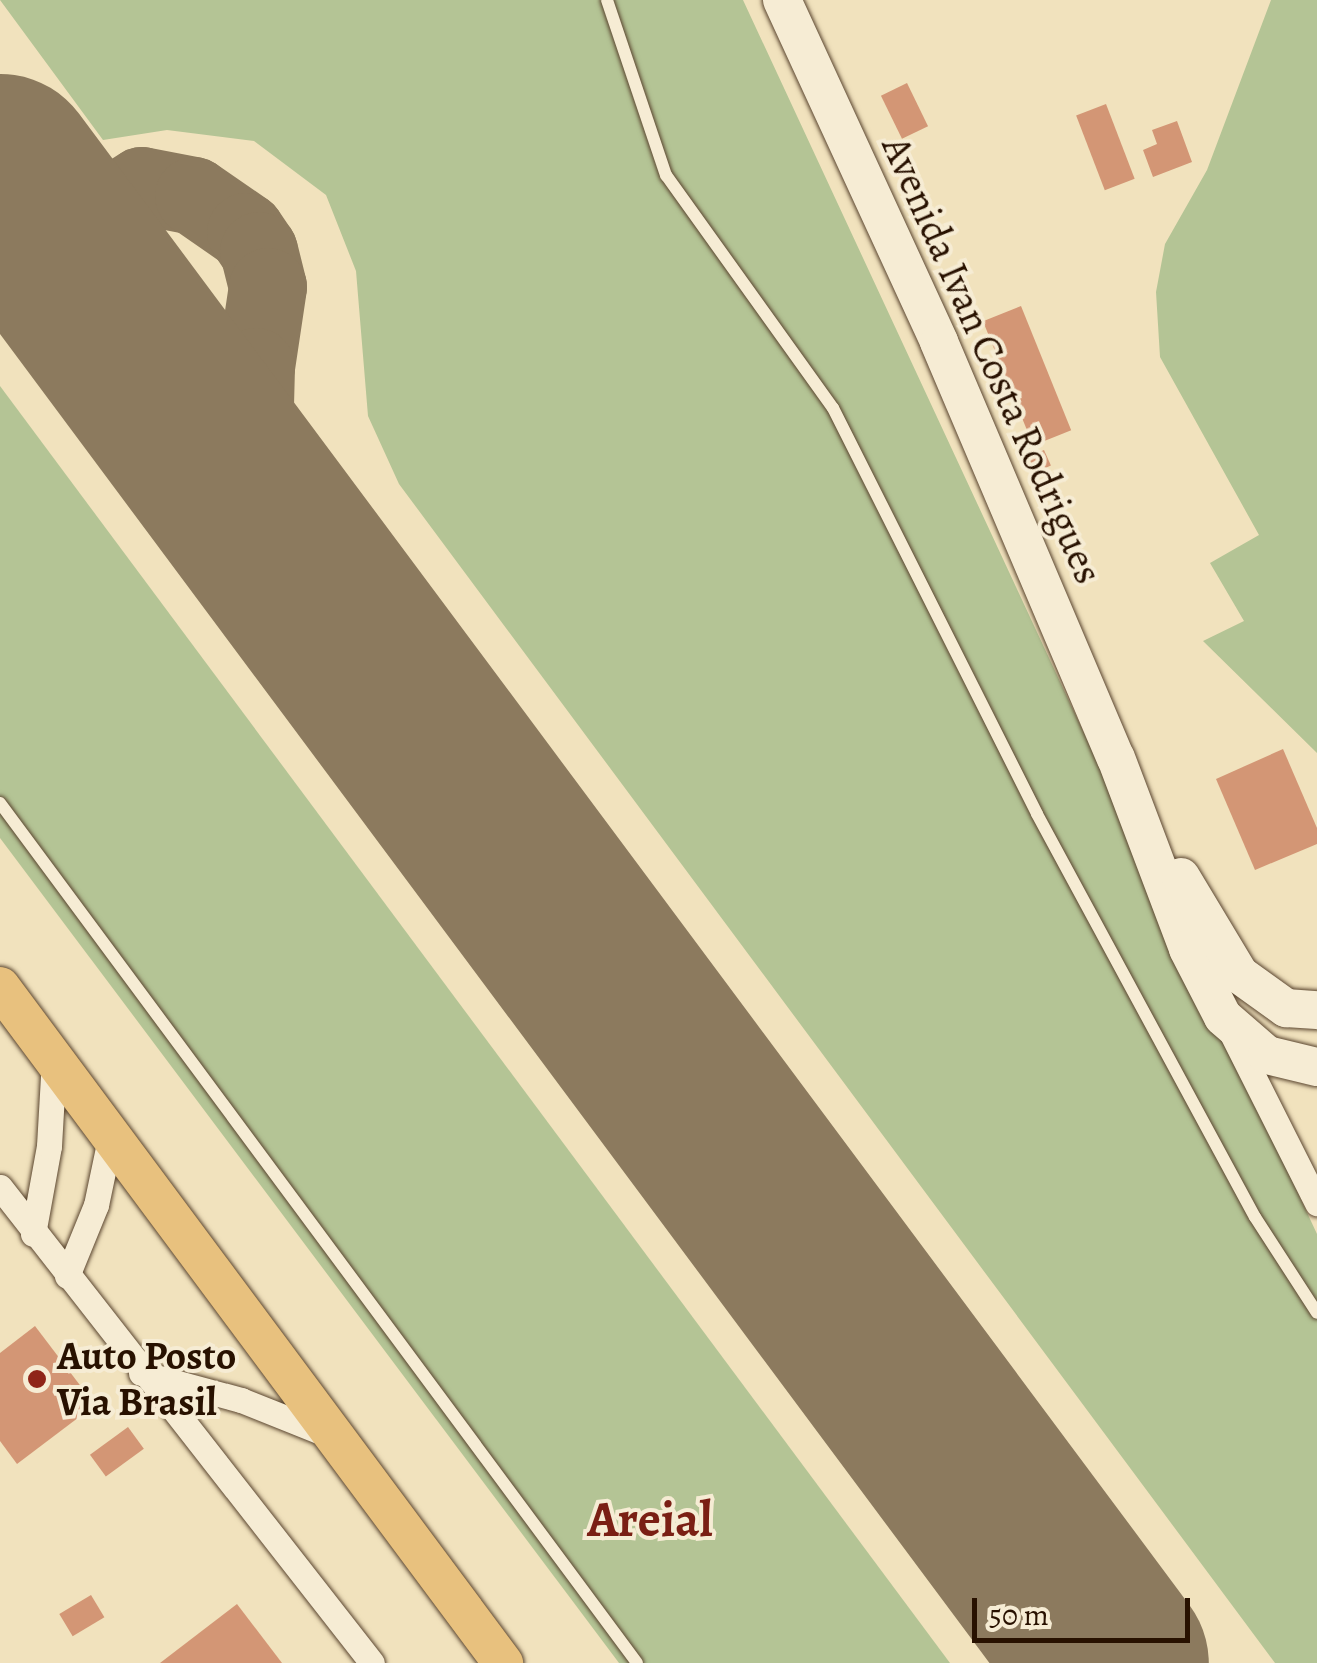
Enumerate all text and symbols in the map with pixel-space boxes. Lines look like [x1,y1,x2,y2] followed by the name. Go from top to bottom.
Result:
[872,129,1112,591] street label: Avenida Ivan Costa Rodrigues
[57,1332,236,1426] place label: Auto Posto Via Brasil
[26,1368,48,1390] marker: Auto Posto Via Brasil
[587,1490,713,1550] district label: Areial
[977,1578,1194,1640] scale bar
[989,1595,1049,1635] text: 50 m

